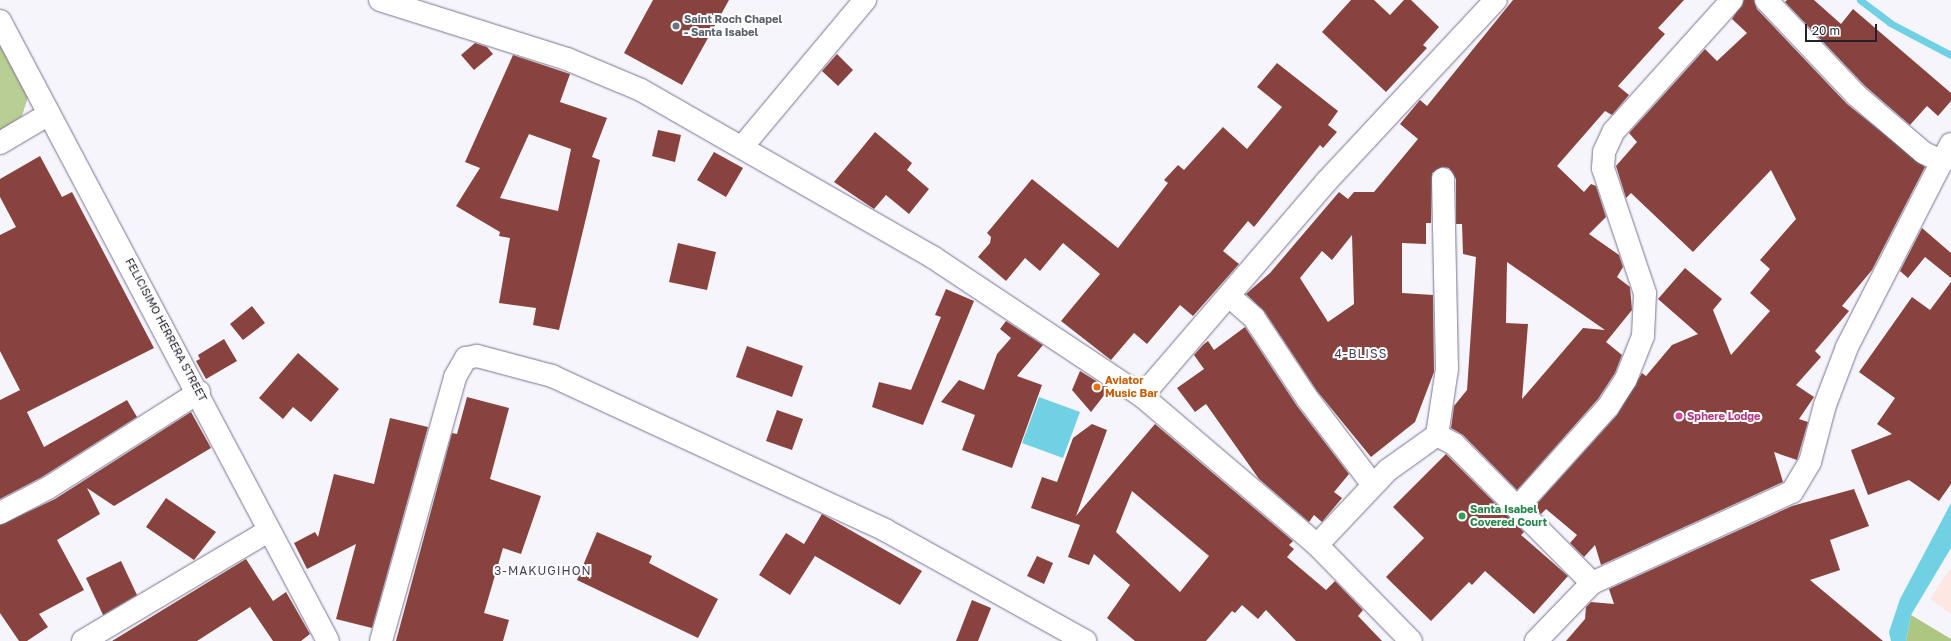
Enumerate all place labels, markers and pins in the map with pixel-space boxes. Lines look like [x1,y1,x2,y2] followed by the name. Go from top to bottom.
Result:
[684,13,782,39] place label: Saint Roch Chapel - Santa Isabel
[671,21,681,31] marker: Saint Roch Chapel - Santa Isabel
[1105,374,1158,400] place label: Aviator Music Bar
[1092,382,1102,392] marker: Aviator Music Bar
[1687,409,1761,423] place label: Sphere Lodge
[1674,411,1684,421] marker: Sphere Lodge
[1470,503,1547,529] place label: Santa Isabel Covered Court
[1457,511,1467,521] marker: Santa Isabel Covered Court

